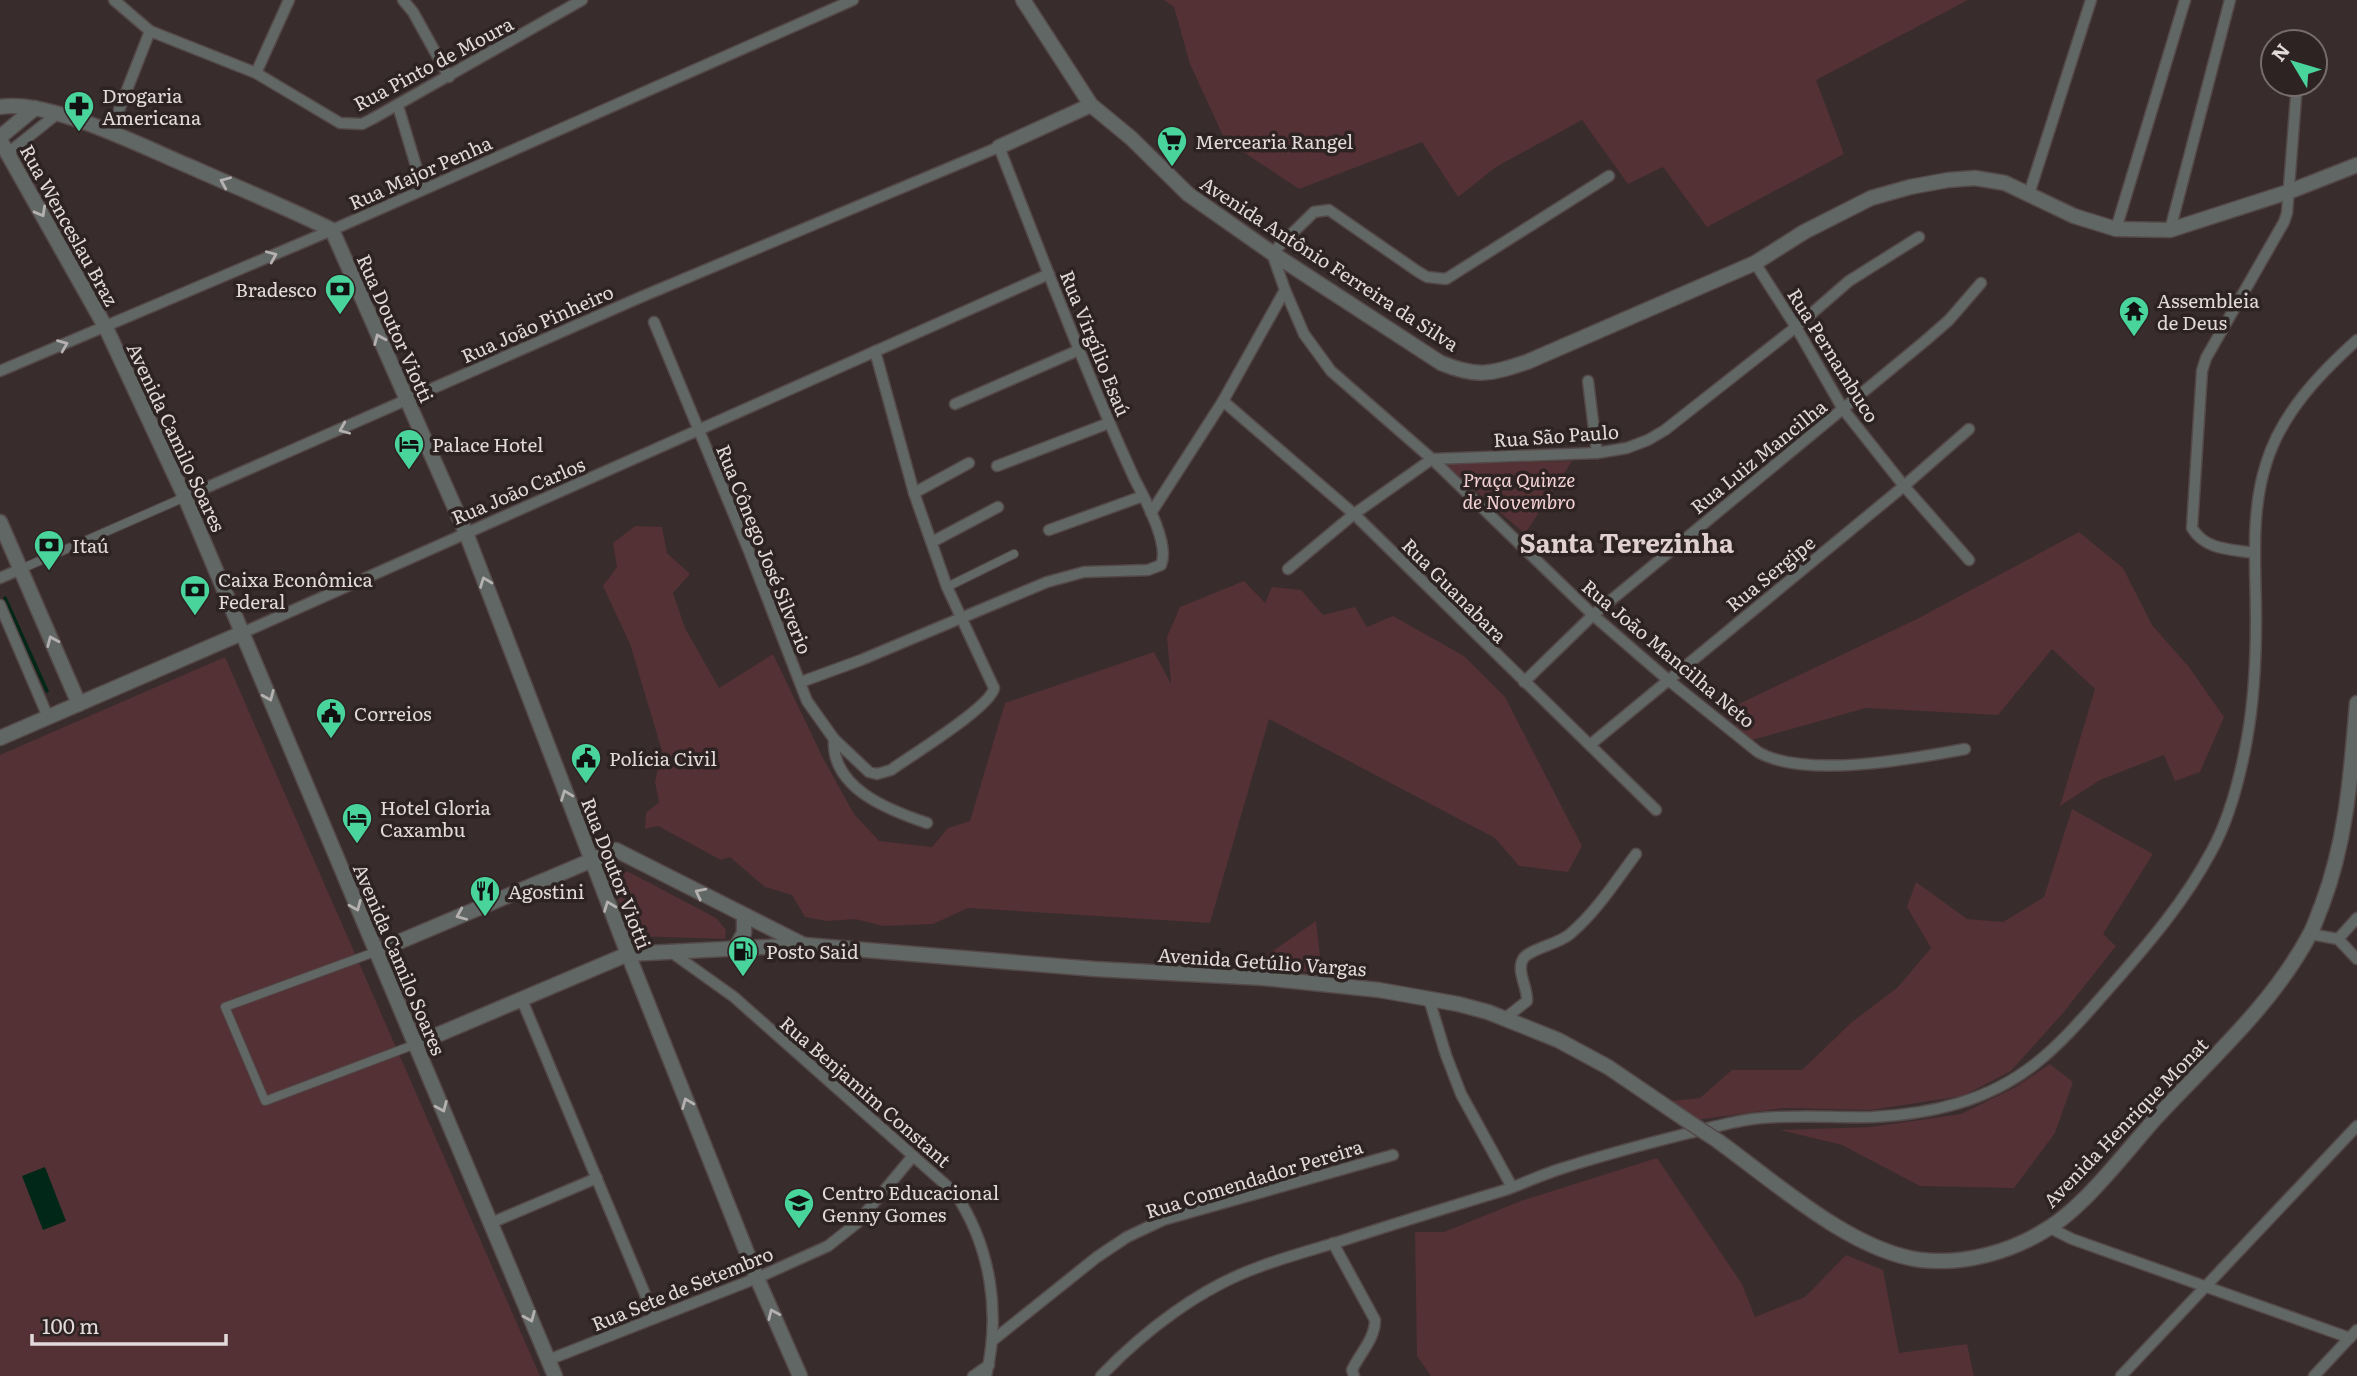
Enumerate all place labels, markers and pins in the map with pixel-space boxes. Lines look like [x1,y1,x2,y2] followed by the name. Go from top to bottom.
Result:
[102,81,202,131] place label: Drogaria Americana
[62,89,96,133] pharmacy icon: Drogaria Americana
[1155,124,1189,168] supermarket icon: Mercearia Rangel
[1195,127,1353,155] place label: Mercearia Rangel
[323,272,357,316] bank icon: Bradesco
[235,275,317,303] place label: Bradesco
[2157,286,2260,336] place label: Assembleia de Deus
[2117,294,2151,338] temple icon: Assembleia de Deus
[392,427,426,471] hotel icon: Palace Hotel
[432,430,543,458] place label: Palace Hotel
[32,528,66,572] bank icon: Itaú
[72,531,109,559] place label: Itaú
[218,565,374,615] place label: Caixa Econômica Federal
[178,573,212,617] bank icon: Caixa Econômica Federal
[314,696,348,740] public building icon: Correios
[354,699,432,727] place label: Correios
[569,741,603,785] public building icon: Polícia Civil
[609,744,717,772] place label: Polícia Civil
[380,793,492,843] place label: Hotel Gloria Caxambu
[340,801,374,845] hotel icon: Hotel Gloria Caxambu
[468,874,502,918] restaurant icon: Agostini
[508,877,584,905] place label: Agostini
[726,934,760,978] fuel station icon: Posto Said
[766,937,859,965] place label: Posto Said
[822,1178,999,1228] place label: Centro Educacional Genny Gomes
[782,1186,816,1230] school or university icon: Centro Educacional Genny Gomes

